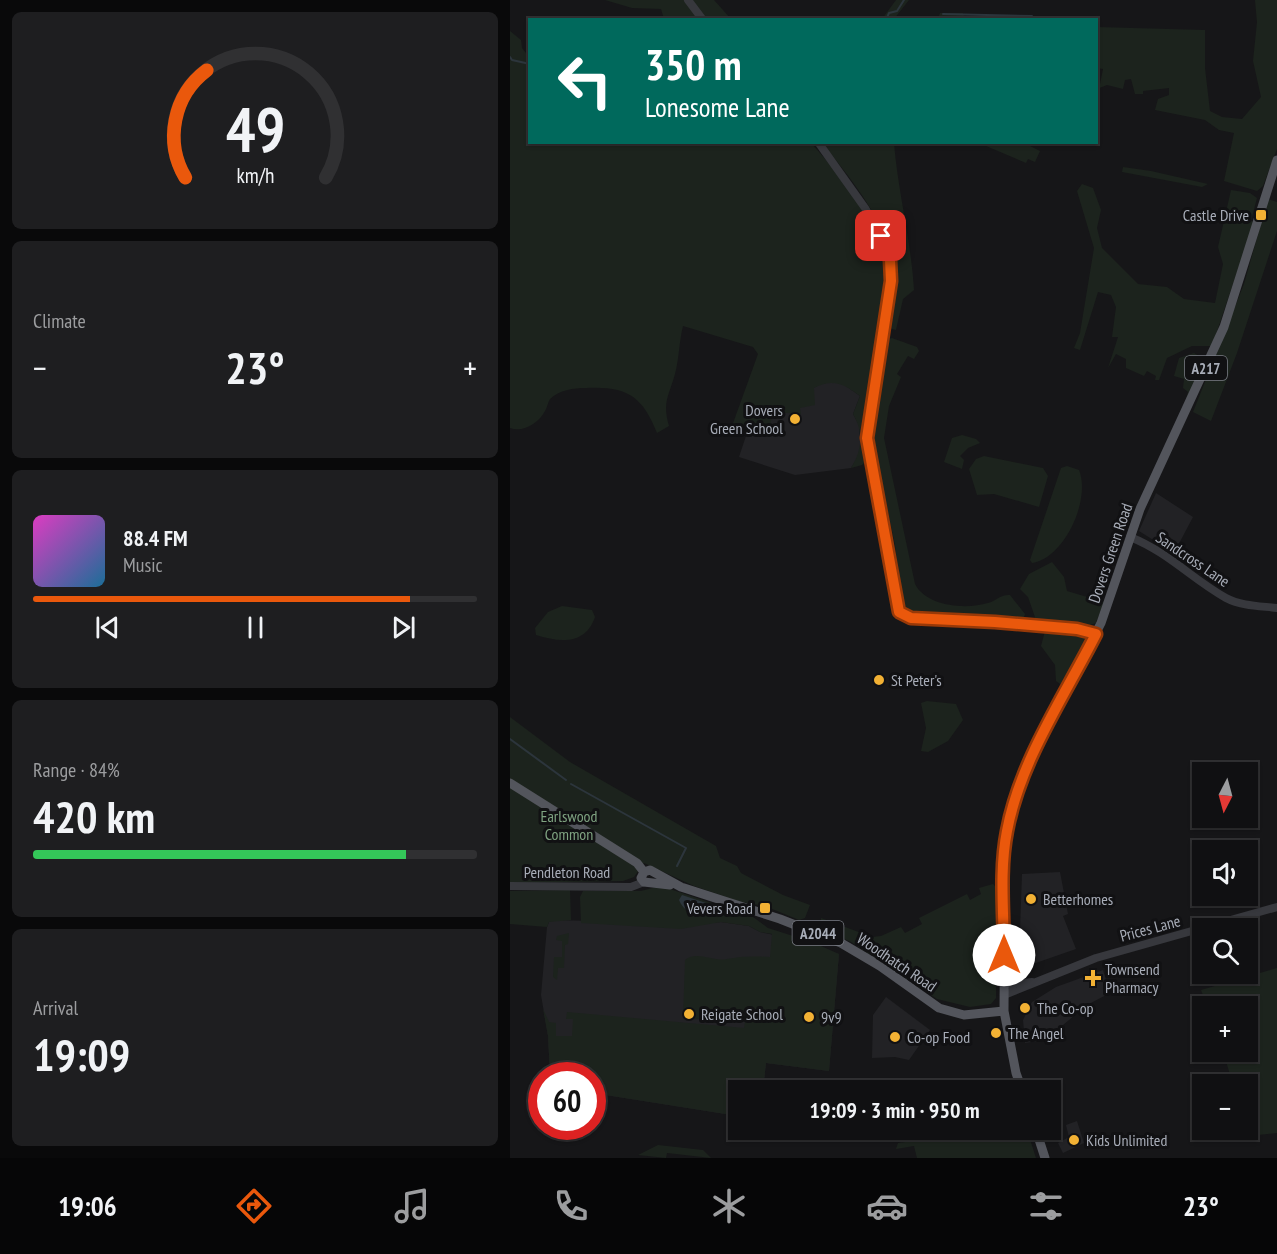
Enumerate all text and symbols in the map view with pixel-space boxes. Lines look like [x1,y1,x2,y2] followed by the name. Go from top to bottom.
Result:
[645,37,742,92] text: 350 m
[546,42,624,120] icon: left
[225,88,285,169] text: 49
[645,90,790,124] text: Lonesome Lane
[236,161,274,189] text: km/h
[1183,205,1249,225] place label: Castle Drive
[1254,208,1268,222] marker: Castle Drive
[855,210,906,261] pin
[864,219,897,252] icon: arrive
[33,308,86,334] text: Climate
[225,338,285,396] text: 23°
[33,346,47,389] text: −
[463,346,477,389] text: +
[1185,356,1227,380] road number: A217
[710,400,783,438] place label: Dovers Green School
[788,412,802,426] marker: Dovers Green School
[1084,500,1136,606] street label: Dovers Green Road
[123,524,188,552] text: 88.4 FM
[1152,527,1234,591] street label: Sandcross Lane
[123,552,163,578] text: Music
[91,611,124,644] icon: previous
[239,611,272,644] icon: pause
[387,611,420,644] icon: next
[891,670,942,690] place label: St Peter's
[872,673,886,687] marker: St Peter's
[33,757,120,783] text: Range · 84%
[1192,762,1258,828] north arrow
[1192,762,1258,1140] map controls
[33,787,155,845] text: 420 km
[541,806,597,844] park label: Earlswood Common
[1192,840,1258,906] button: sound
[524,862,610,882] street label: Pendleton Road
[1043,889,1113,909] place label: Betterhomes
[1024,892,1038,906] marker: Betterhomes
[686,898,753,918] place label: Vevers Road
[758,901,772,915] marker: Vevers Road
[1118,910,1182,946] street label: Prices Lane
[1192,918,1258,984] button: search
[792,921,844,945] road number: A2044
[972,923,1036,987] position arrow
[853,928,941,996] street label: Woodhatch Road
[1105,959,1160,997] place label: Townsend Pharmacy
[1086,971,1100,985] marker: Townsend Pharmacy
[33,995,78,1021] text: Arrival
[1192,996,1258,1062] button: +
[1037,998,1094,1018] place label: The Co-op
[1018,1001,1032,1015] marker: The Co-op
[701,1004,783,1024] place label: Reigate School
[682,1007,696,1021] marker: Reigate School
[821,1007,842,1027] place label: 9v9
[802,1010,816,1024] marker: 9v9
[1008,1023,1064,1043] place label: The Angel
[33,1025,130,1083] text: 19:09
[989,1026,1003,1040] marker: The Angel
[907,1027,970,1047] place label: Co-op Food
[888,1030,902,1044] marker: Co-op Food
[528,1062,606,1140] speed limit sign: 60
[1192,1074,1258,1140] button: −
[809,1096,980,1124] text: 19:09 · 3 min · 950 m
[1086,1130,1167,1150] place label: Kids Unlimited
[1067,1133,1081,1147] marker: Kids Unlimited
[233,1185,275,1227] icon: directions
[391,1185,433,1227] icon: music
[550,1185,592,1227] icon: phone
[708,1185,750,1227] icon: climate
[866,1185,908,1227] icon: car
[1025,1185,1067,1227] icon: filters
[58,1189,117,1223] text: 19:06
[1183,1189,1219,1223] text: 23°

